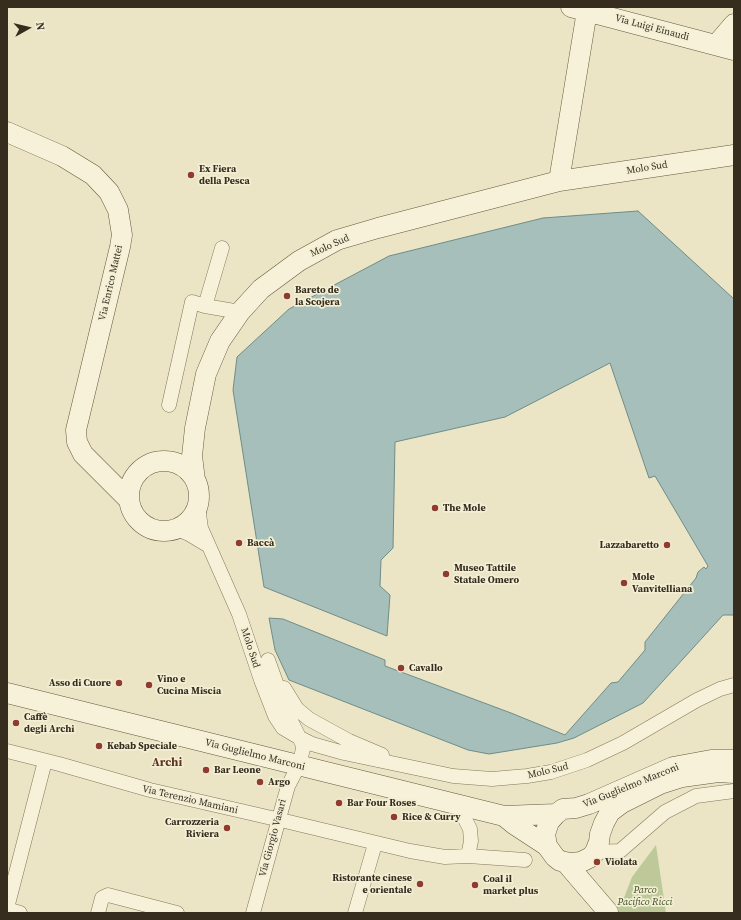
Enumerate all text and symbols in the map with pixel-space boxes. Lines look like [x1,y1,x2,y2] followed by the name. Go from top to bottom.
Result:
[8,8,48,48] north arrow
[614,12,690,44] street label: Via Luigi Einaudi
[32,21,48,31] text: N
[626,159,668,177] street label: Molo Sud
[199,163,250,186] place label: Ex Fiera della Pesca
[186,170,196,180] marker: Ex Fiera della Pesca
[309,232,351,260] street label: Molo Sud
[96,244,126,322] street label: Via Enrico Mattei
[295,284,340,308] place label: Bareto de la Scojera
[282,291,292,301] marker: Bareto de la Scojera
[443,502,486,514] place label: The Mole
[430,503,440,513] marker: The Mole
[247,537,274,549] place label: Baccà
[234,538,244,548] marker: Baccà
[600,539,659,551] place label: Lazzabaretto
[662,540,672,550] marker: Lazzabaretto
[454,562,519,586] place label: Museo Tattile Statale Omero
[441,569,451,579] marker: Museo Tattile Statale Omero
[632,571,692,594] place label: Mole Vanvitelliana
[619,578,629,588] marker: Mole Vanvitelliana
[238,626,262,670] street label: Molo Sud
[409,662,443,674] place label: Cavallo
[396,663,406,673] marker: Cavallo
[157,673,221,696] place label: Vino e Cucina Miscia
[49,677,111,689] place label: Asso di Cuore
[114,678,124,688] marker: Asso di Cuore
[144,680,154,690] marker: Vino e Cucina Miscia
[24,711,75,734] place label: Caffè degli Archi
[11,718,21,728] marker: Caffè degli Archi
[204,737,306,773] street label: Via Guglielmo Marconi
[107,740,177,752] place label: Kebab Speciale
[94,741,104,751] marker: Kebab Speciale
[152,756,182,770] district label: Archi
[526,760,570,782] street label: Molo Sud
[581,761,681,811] street label: Via Guglielmo Marconi
[214,764,261,776] place label: Bar Leone
[201,765,211,775] marker: Bar Leone
[268,776,290,788] place label: Argo
[255,777,265,787] marker: Argo
[141,783,239,817] street label: Via Terenzio Mamiani
[347,797,416,809] place label: Bar Four Roses
[257,798,289,878] street label: Via Giorgio Vasari
[334,798,344,808] marker: Bar Four Roses
[402,811,461,823] place label: Rice & Curry
[389,812,399,822] marker: Rice & Curry
[165,816,219,840] place label: Carrozzeria Riviera
[222,823,232,833] marker: Carrozzeria Riviera
[605,856,637,868] place label: Violata
[592,857,602,867] marker: Violata
[332,872,412,896] place label: Ristorante cinese e orientale
[483,873,538,896] place label: Coal il market plus
[415,879,425,889] marker: Ristorante cinese e orientale
[470,880,480,890] marker: Coal il market plus
[617,884,673,908] park label: Parco Pacifico Ricci

